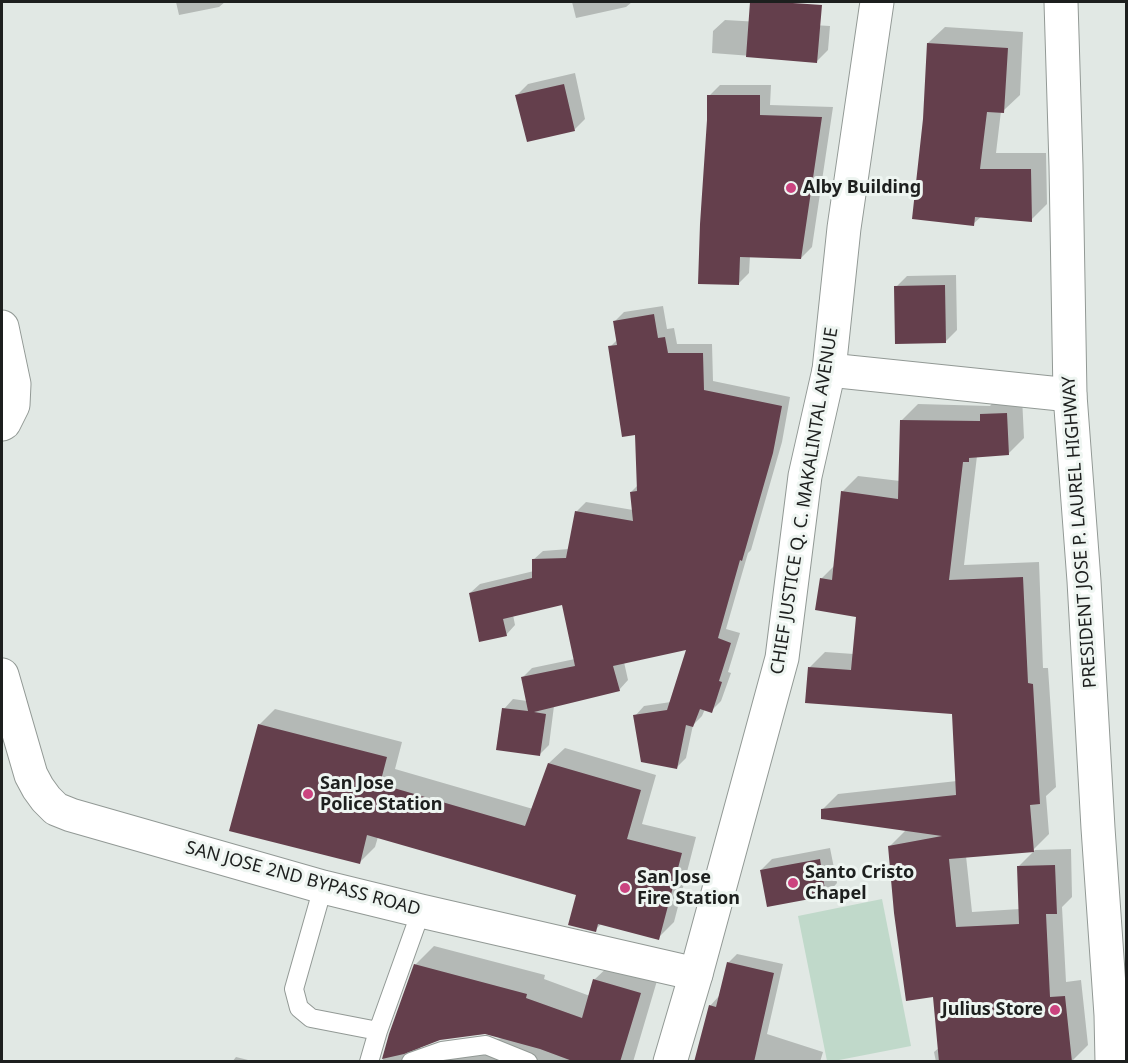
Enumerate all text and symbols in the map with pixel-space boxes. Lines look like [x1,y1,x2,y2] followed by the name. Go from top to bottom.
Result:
[803,177,921,199] place label: Alby Building
[784,181,798,195] marker: Alby Building
[767,326,843,676] street label: CHIEF JUSTICE Q. C. MAKALINTAL AVENUE
[1058,375,1102,689] street label: PRESIDENT JOSE P. LAUREL HIGHWAY
[320,773,443,816] place label: San Jose Police Station
[301,787,315,801] marker: San Jose Police Station
[183,837,423,921] street label: SAN JOSE 2ND BYPASS ROAD
[805,862,914,904] place label: Santo Cristo Chapel
[637,867,740,910] place label: San Jose Fire Station
[786,876,800,890] marker: Santo Cristo Chapel
[618,881,632,895] marker: San Jose Fire Station
[942,999,1043,1021] place label: Julius Store
[1048,1003,1062,1017] marker: Julius Store

